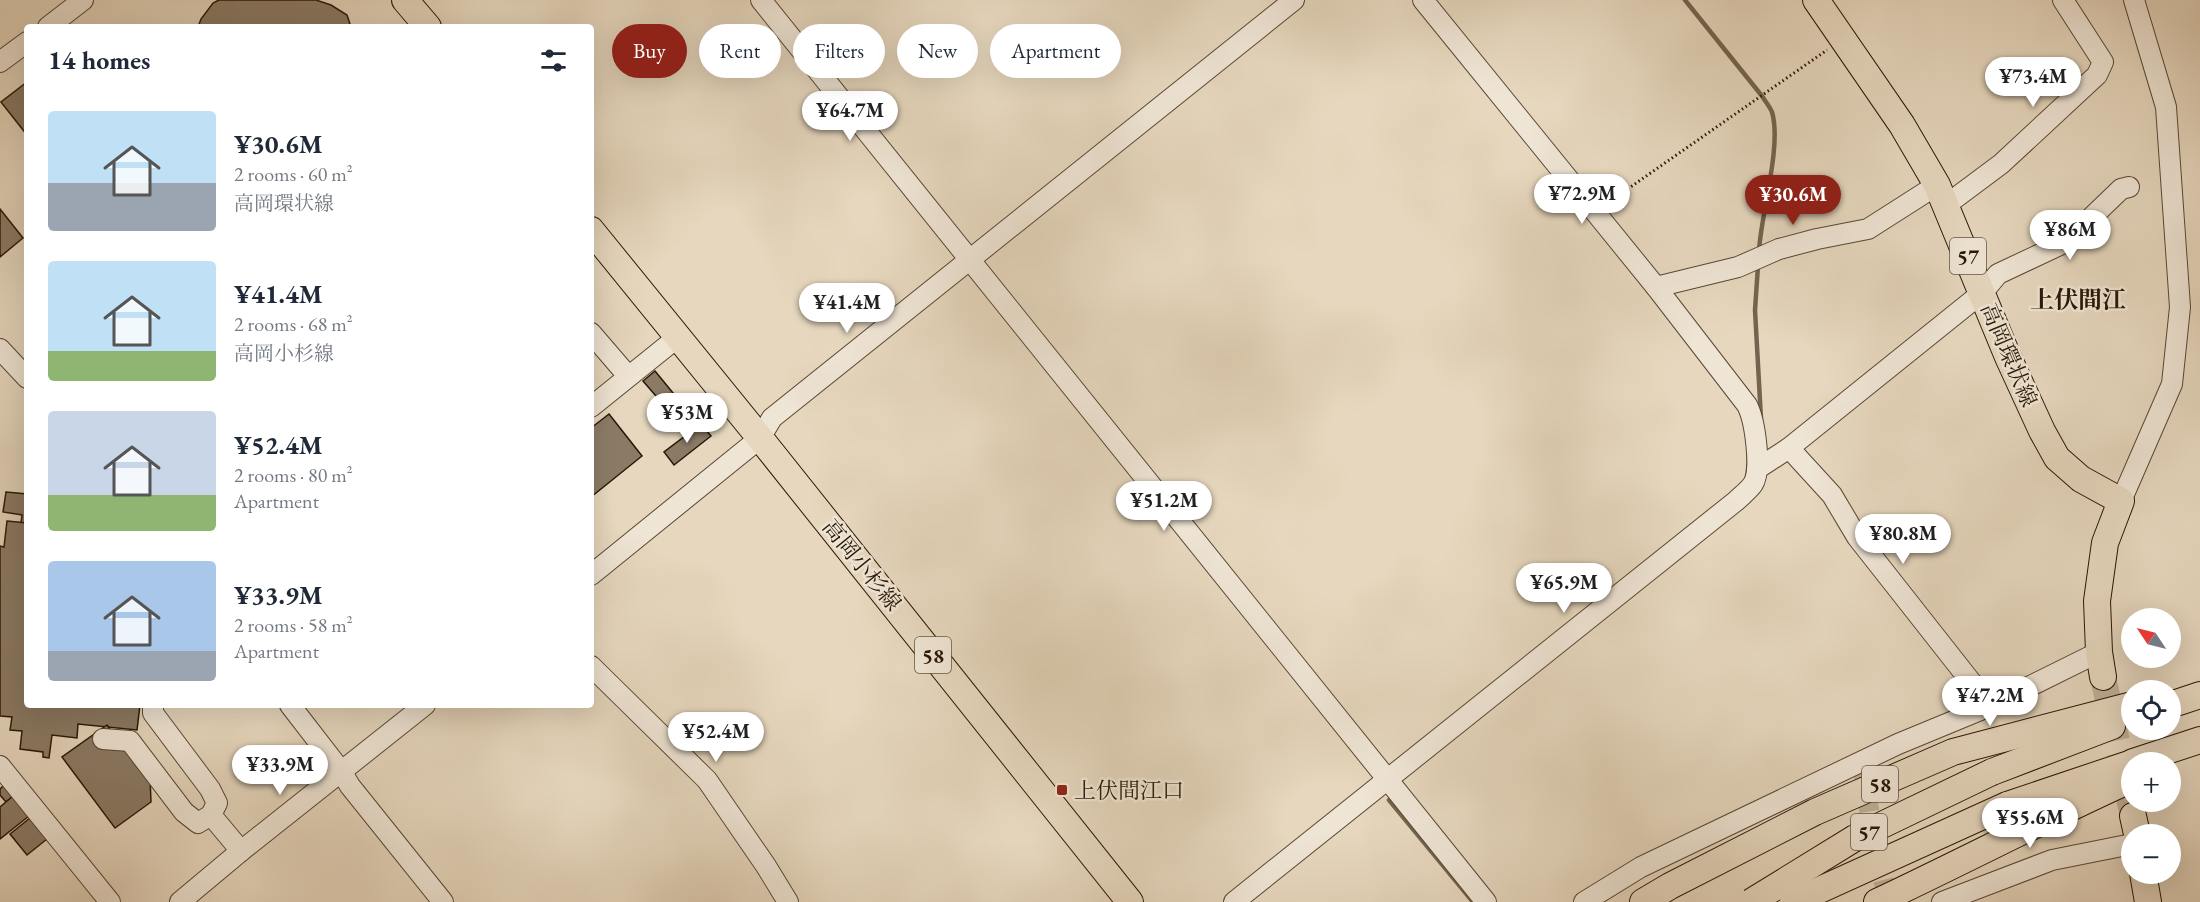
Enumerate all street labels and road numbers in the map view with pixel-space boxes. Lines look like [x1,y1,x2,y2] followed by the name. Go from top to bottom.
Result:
[1950,238,1986,274] road number: 57
[1974,299,2044,411] street label: 高岡環状線
[816,513,908,617] street label: 高岡小杉線
[915,637,951,673] road number: 58
[1862,766,1898,802] road number: 58
[1851,814,1887,850] road number: 57

